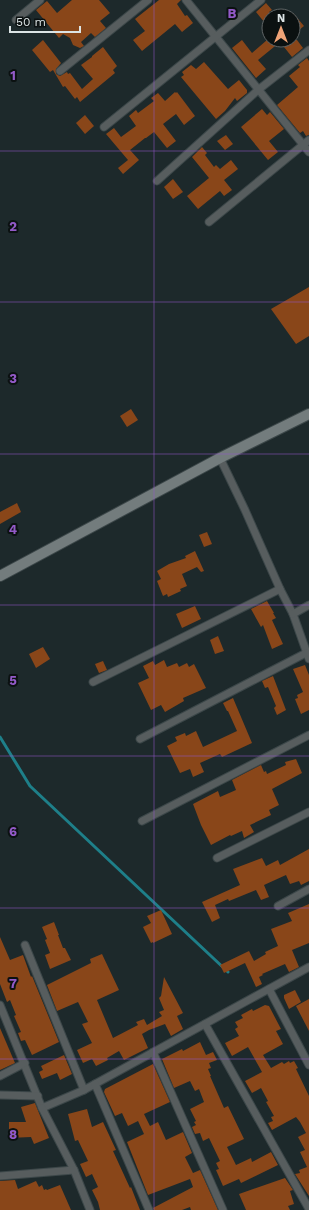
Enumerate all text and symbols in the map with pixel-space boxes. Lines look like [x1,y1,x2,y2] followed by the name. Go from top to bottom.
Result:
[228,6,237,21] text: B
[10,8,80,34] scale bar
[261,8,301,48] north arrow
[277,12,285,25] text: N
[16,15,46,29] text: 50 m
[10,68,16,83] text: 1
[9,219,17,234] text: 2
[9,371,17,386] text: 3
[9,522,18,537] text: 4
[9,673,17,688] text: 5
[9,824,17,839] text: 6
[9,976,17,991] text: 7
[9,1127,17,1142] text: 8

